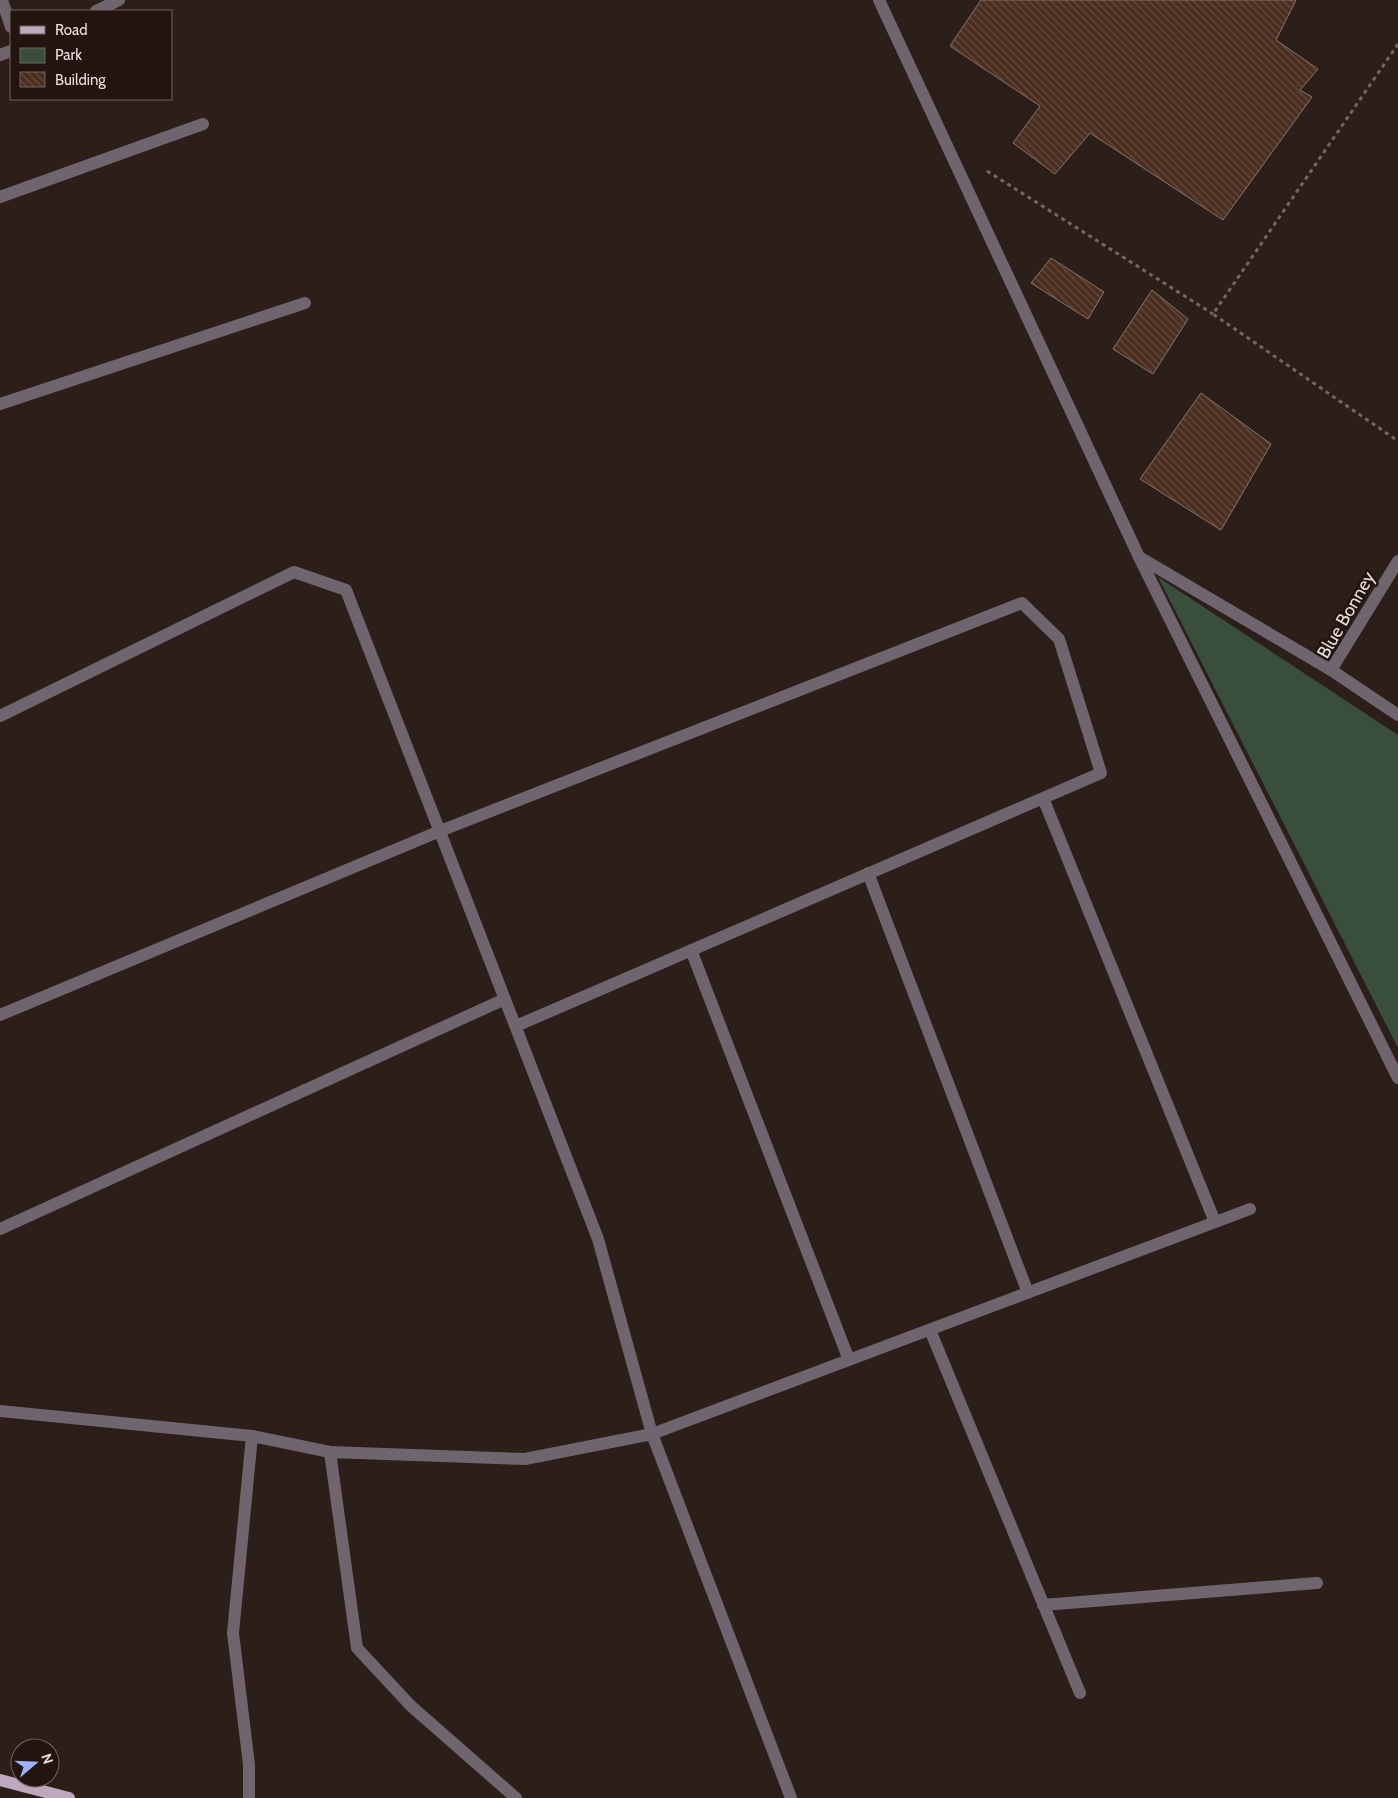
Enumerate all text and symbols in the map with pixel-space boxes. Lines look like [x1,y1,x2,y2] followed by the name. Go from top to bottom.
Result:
[10,10,172,100] legend
[55,21,88,39] text: Road
[55,46,82,64] text: Park
[55,71,106,89] text: Building
[1312,568,1380,662] street label: Blue Bonney
[10,1738,60,1788] north arrow
[37,1751,57,1766] text: N

